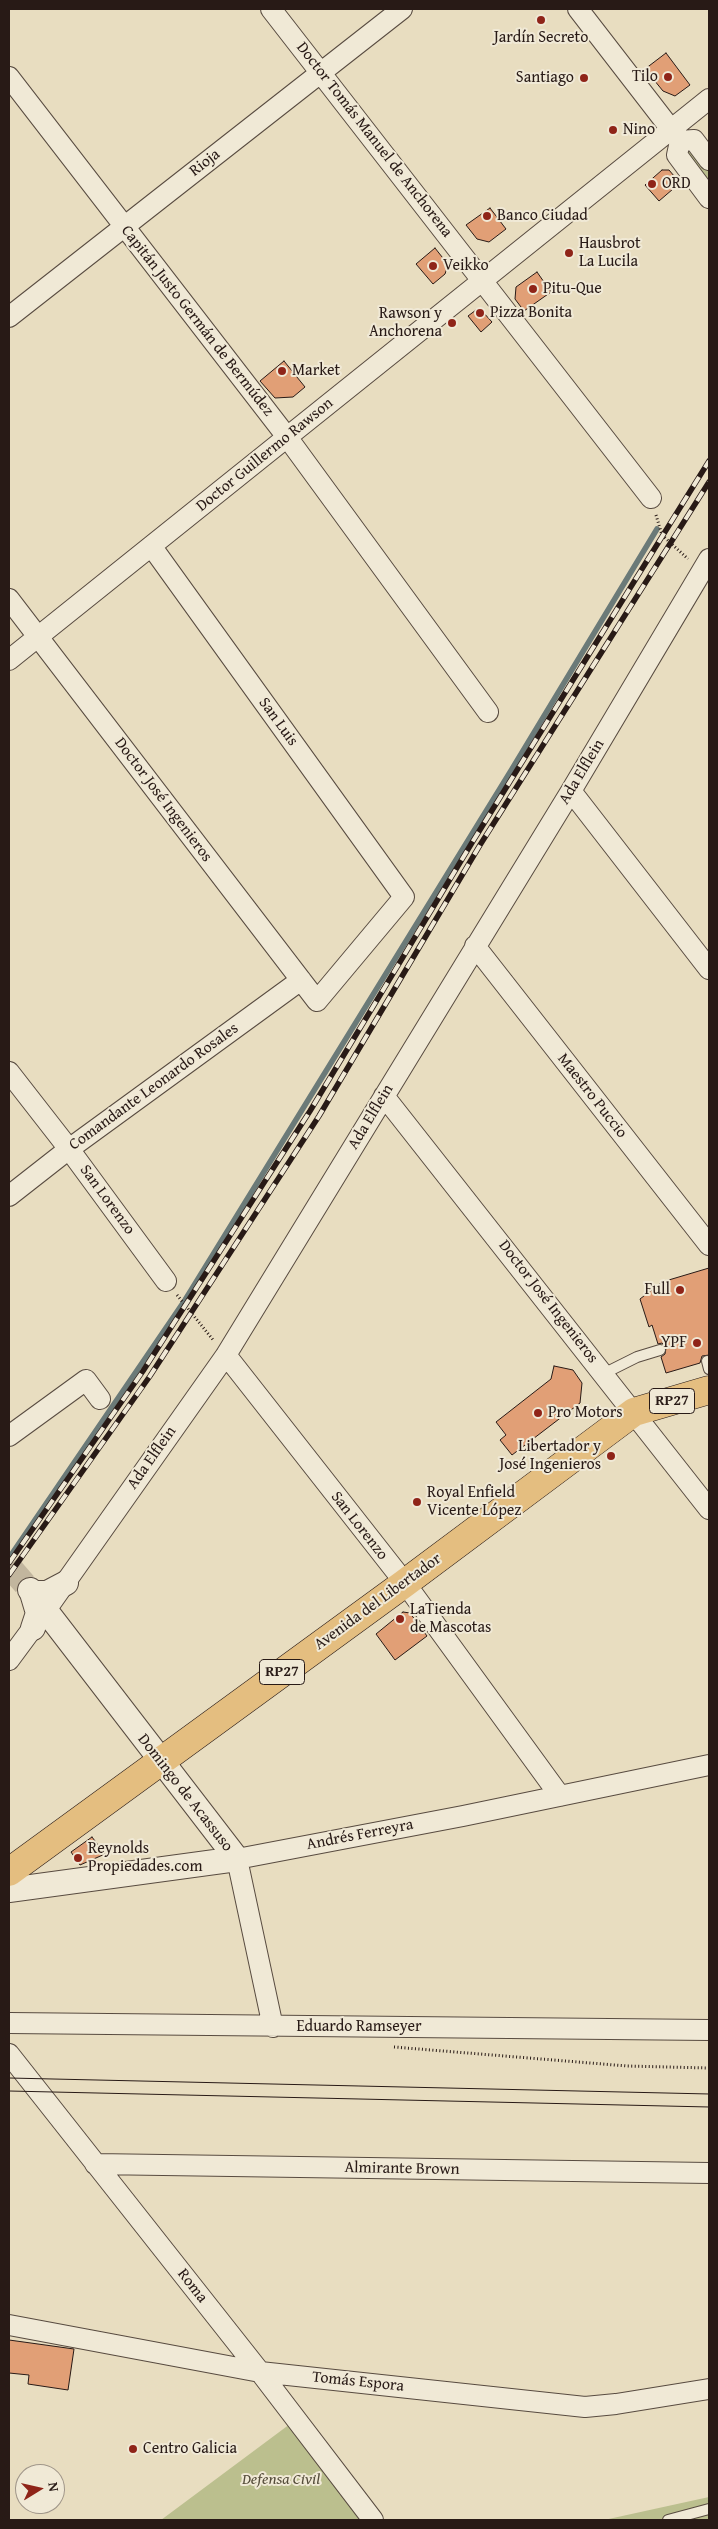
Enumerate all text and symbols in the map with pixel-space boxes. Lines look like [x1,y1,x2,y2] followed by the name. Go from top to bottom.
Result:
[535,14,547,26] marker: Jardín Secreto
[494,28,588,48] place label: Jardín Secreto
[292,39,456,241] street label: Doctor Tomás Manuel de Anchorena
[632,67,658,87] place label: Tilo
[516,68,574,88] place label: Santiago
[662,71,674,83] marker: Tilo
[578,72,590,84] marker: Santiago
[623,120,655,140] place label: Nino
[607,124,619,136] marker: Nino
[186,145,224,181] street label: Rioja
[662,174,691,194] place label: ORD
[646,178,658,190] marker: ORD
[497,206,588,226] place label: Banco Ciudad
[481,210,493,222] marker: Banco Ciudad
[117,222,277,420] street label: Capitán Justo Germán de Bermúdez
[579,234,641,272] place label: Hausbrot La Lucila
[563,247,575,259] marker: Hausbrot La Lucila
[443,256,489,276] place label: Veikko
[427,260,439,272] marker: Veikko
[543,279,602,299] place label: Pitu-Que
[527,283,539,295] marker: Pitu-Que
[490,303,572,323] place label: Pizza Bonita
[369,304,442,342] place label: Rawson y Anchorena
[474,307,486,319] marker: Pizza Bonita
[446,317,458,329] marker: Rawson y Anchorena
[292,361,340,381] place label: Market
[276,365,288,377] marker: Market
[193,394,337,516] street label: Doctor Guillermo Rawson
[254,694,302,750] street label: San Luis
[110,734,216,866] street label: Doctor José Ingenieros
[555,736,609,808] street label: Ada Elflein
[66,1019,242,1155] street label: Comandante Leonardo Rosales
[553,1050,631,1142] street label: Maestro Puccio
[344,1081,398,1153] street label: Ada Elflein
[75,1161,139,1239] street label: San Lorenzo
[494,1237,602,1367] street label: Doctor José Ingenieros
[645,1280,670,1300] place label: Full
[674,1284,686,1296] marker: Full
[661,1333,687,1353] place label: YPF
[691,1337,703,1349] marker: YPF
[650,1388,694,1414] road number: RP27
[548,1403,623,1423] place label: Pro Motors
[532,1407,544,1419] marker: Pro Motors
[123,1423,181,1493] street label: Ada Elflein
[499,1437,601,1475] place label: Libertador y José Ingenieros
[605,1450,617,1462] marker: Libertador y José Ingenieros
[427,1483,521,1521] place label: Royal Enfield Vicente López
[326,1488,392,1564] street label: San Lorenzo
[411,1496,423,1508] marker: Royal Enfield Vicente López
[311,1549,445,1655] street label: Avenida del Libertador
[410,1600,491,1638] place label: LaTienda de Mascotas
[394,1613,406,1625] marker: LaTienda de Mascotas
[260,1660,304,1684] road number: RP27
[133,1730,237,1856] street label: Domingo de Acassuso
[305,1815,415,1855] street label: Andrés Ferreyra
[88,1839,202,1877] place label: Reynolds Propiedades.com
[72,1852,84,1864] marker: Reynolds Propiedades.com
[297,2017,421,2037] street label: Eduardo Ramseyer
[344,2158,460,2180] street label: Almirante Brown
[173,2265,211,2307] street label: Roma
[311,2368,405,2396] street label: Tomás Espora
[143,2439,237,2459] place label: Centro Galicia
[127,2443,139,2455] marker: Centro Galicia
[15,2464,65,2514] north arrow
[242,2470,320,2490] park label: Defensa Civil
[43,2481,64,2493] text: N

